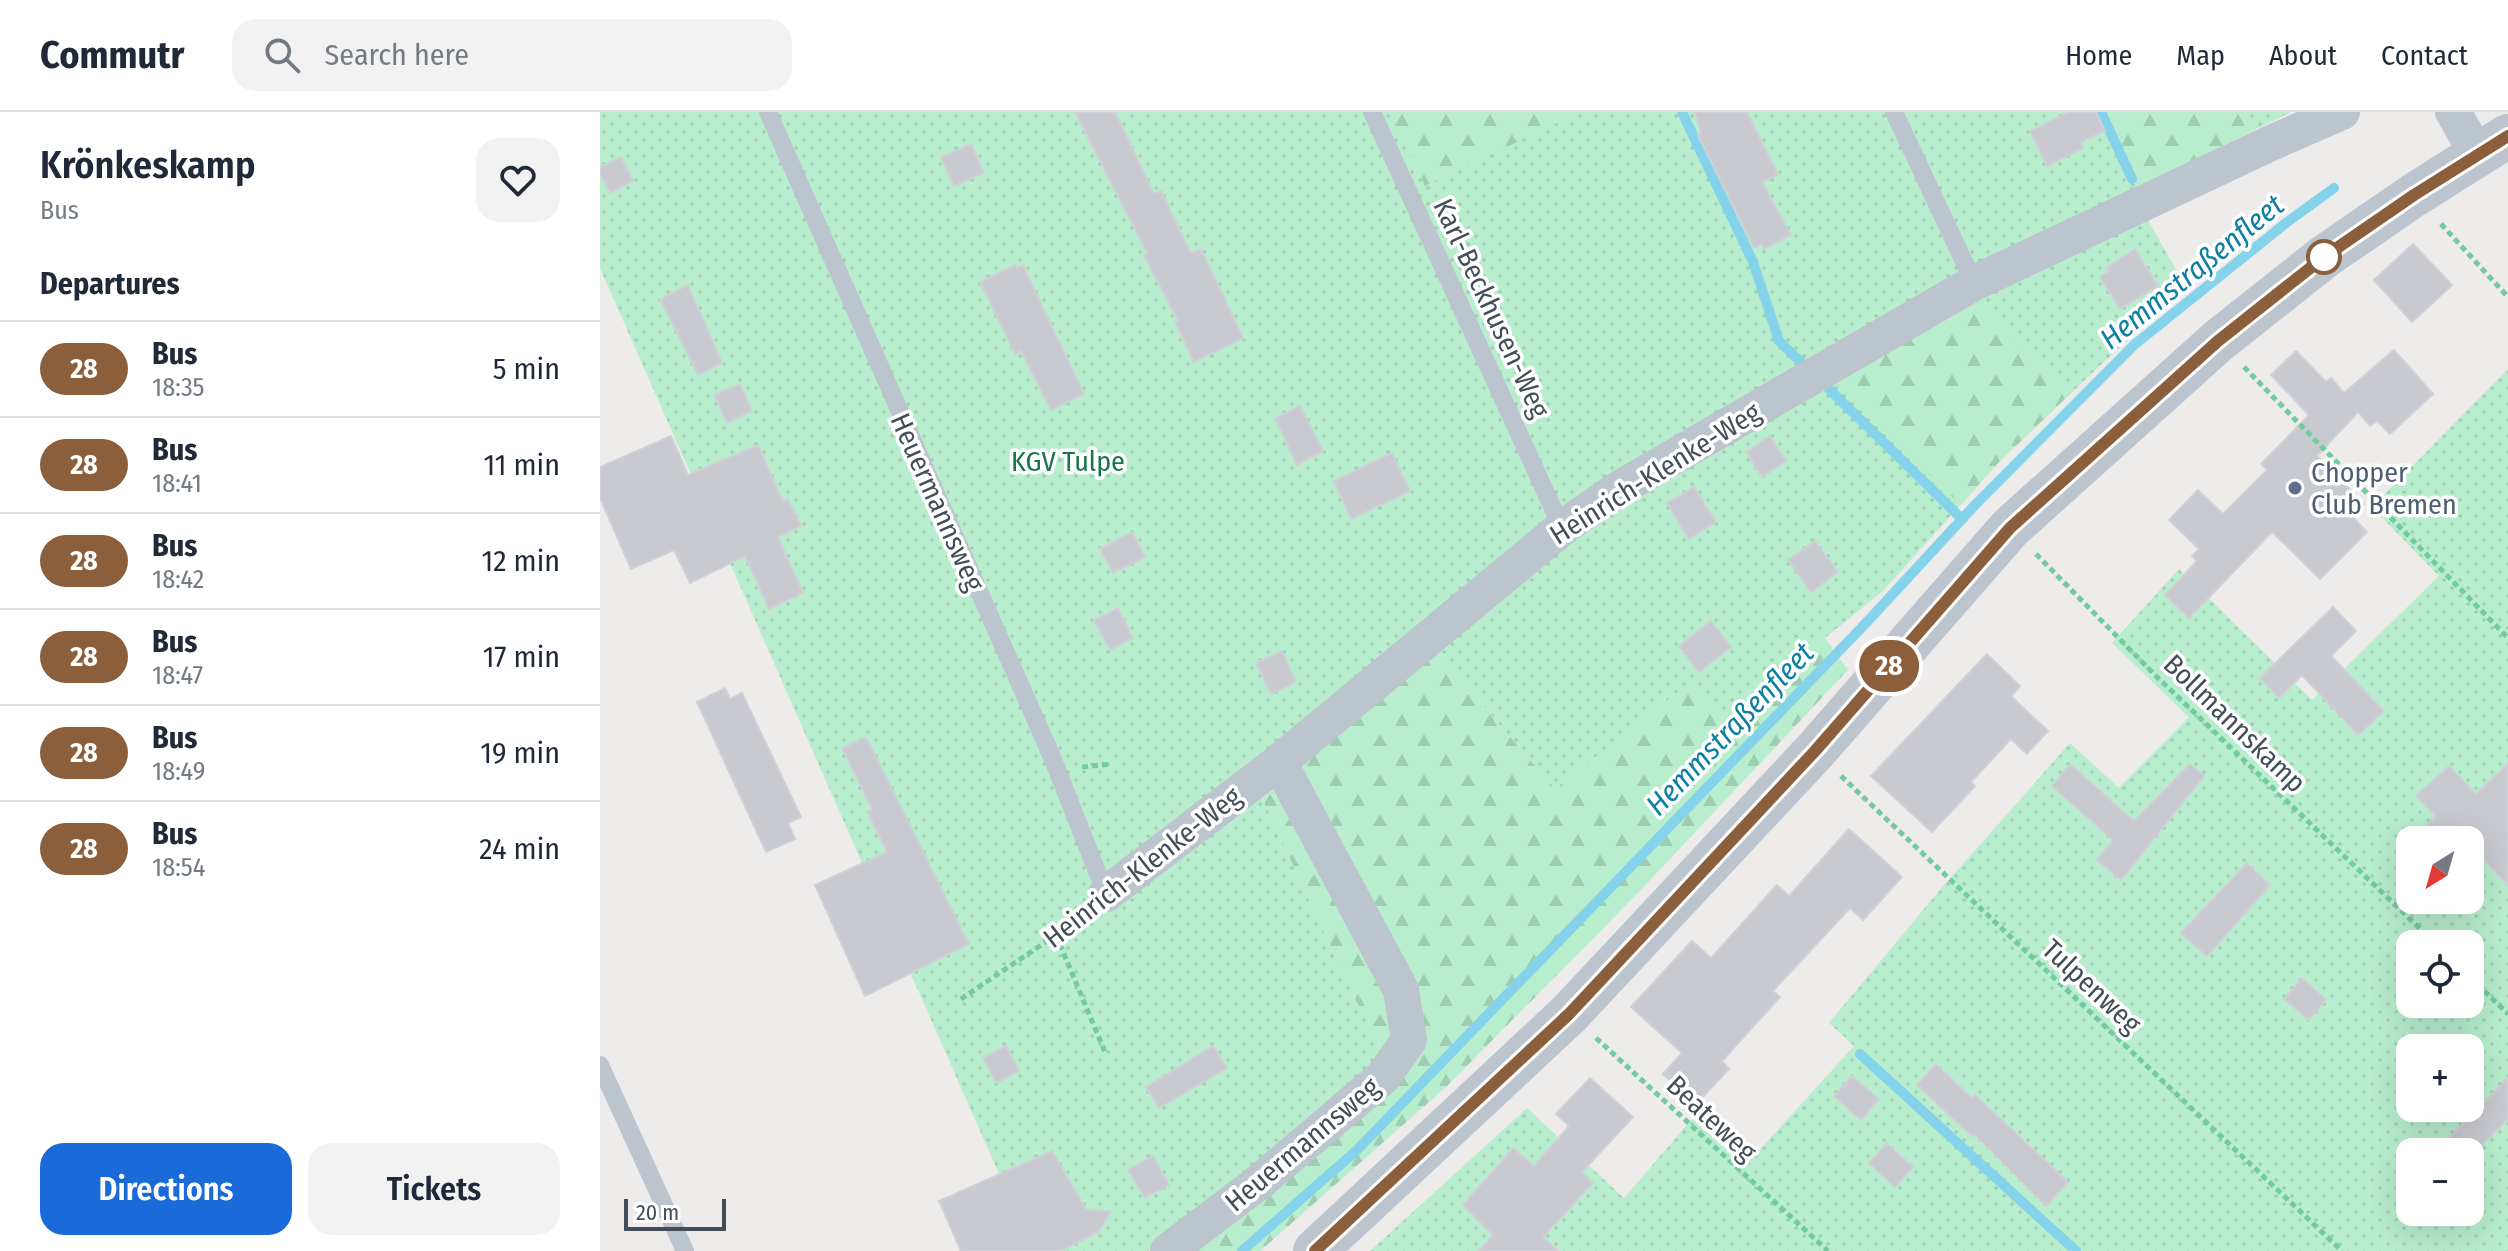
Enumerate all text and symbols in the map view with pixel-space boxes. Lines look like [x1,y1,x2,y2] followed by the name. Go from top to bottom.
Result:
[232,19,792,91] search box
[40,32,184,78] text: Commutr
[260,33,304,77] icon: search
[324,37,469,73] text: Search here
[2065,39,2132,72] text: Home
[2176,39,2225,72] text: Map
[2269,39,2337,72] text: About
[2381,39,2468,72] text: Contact
[476,138,560,222] button: heart
[40,142,256,188] text: Krönkeskamp
[2093,187,2291,357] water label: Hemmstraßenfleet
[1426,194,1557,424] street label: Karl-Beckhusen-Weg
[40,195,79,226] text: Bus
[2307,240,2341,274] unlabelled marker
[40,266,180,302] text: Departures
[152,336,197,372] text: Bus
[493,351,560,387] text: 5 min
[70,352,98,385] text: 28
[152,372,205,403] text: 18:35
[1544,395,1767,551] street label: Heinrich-Klenke-Weg
[884,408,992,597] street label: Heuermannsweg
[152,432,197,468] text: Bus
[1011,445,1125,478] park label: KGV Tulpe
[484,447,560,483] text: 11 min
[70,448,98,481] text: 28
[2311,456,2457,521] place label: Chopper Club Bremen
[152,468,202,499] text: 18:41
[2286,479,2304,497] marker: Chopper Club Bremen
[152,528,197,564] text: Bus
[482,543,560,579] text: 12 min
[70,544,98,577] text: 28
[152,564,204,595] text: 18:42
[152,624,197,660] text: Bus
[1639,635,1822,823] water label: Hemmstraßenfleet
[483,639,560,675] text: 17 min
[70,640,98,673] text: 28
[1853,640,1925,692] line badge: 28
[2157,647,2312,799] street label: Bollmannskamp
[1875,649,1903,682] text: 28
[152,660,203,691] text: 18:47
[152,720,197,756] text: Bus
[480,735,560,771] text: 19 min
[70,736,98,769] text: 28
[152,756,205,787] text: 18:49
[1037,779,1248,955] street label: Heinrich-Klenke-Weg
[152,816,197,852] text: Bus
[2396,826,2484,914] north arrow
[2396,826,2484,1226] map controls
[479,831,560,867] text: 24 min
[70,832,98,865] text: 28
[152,852,205,883] text: 18:54
[2396,930,2484,1018] button: locate
[2036,932,2148,1041] street label: Tulpenweg
[2396,1034,2484,1122] button: +
[1660,1069,1764,1169] street label: Beateweg
[1219,1070,1387,1218] street label: Heuermannsweg
[2396,1138,2484,1226] button: −
[40,1143,292,1235] button: Directions
[308,1143,560,1235] button: Tickets
[624,1195,726,1231] scale bar
[636,1199,679,1226] text: 20 m

